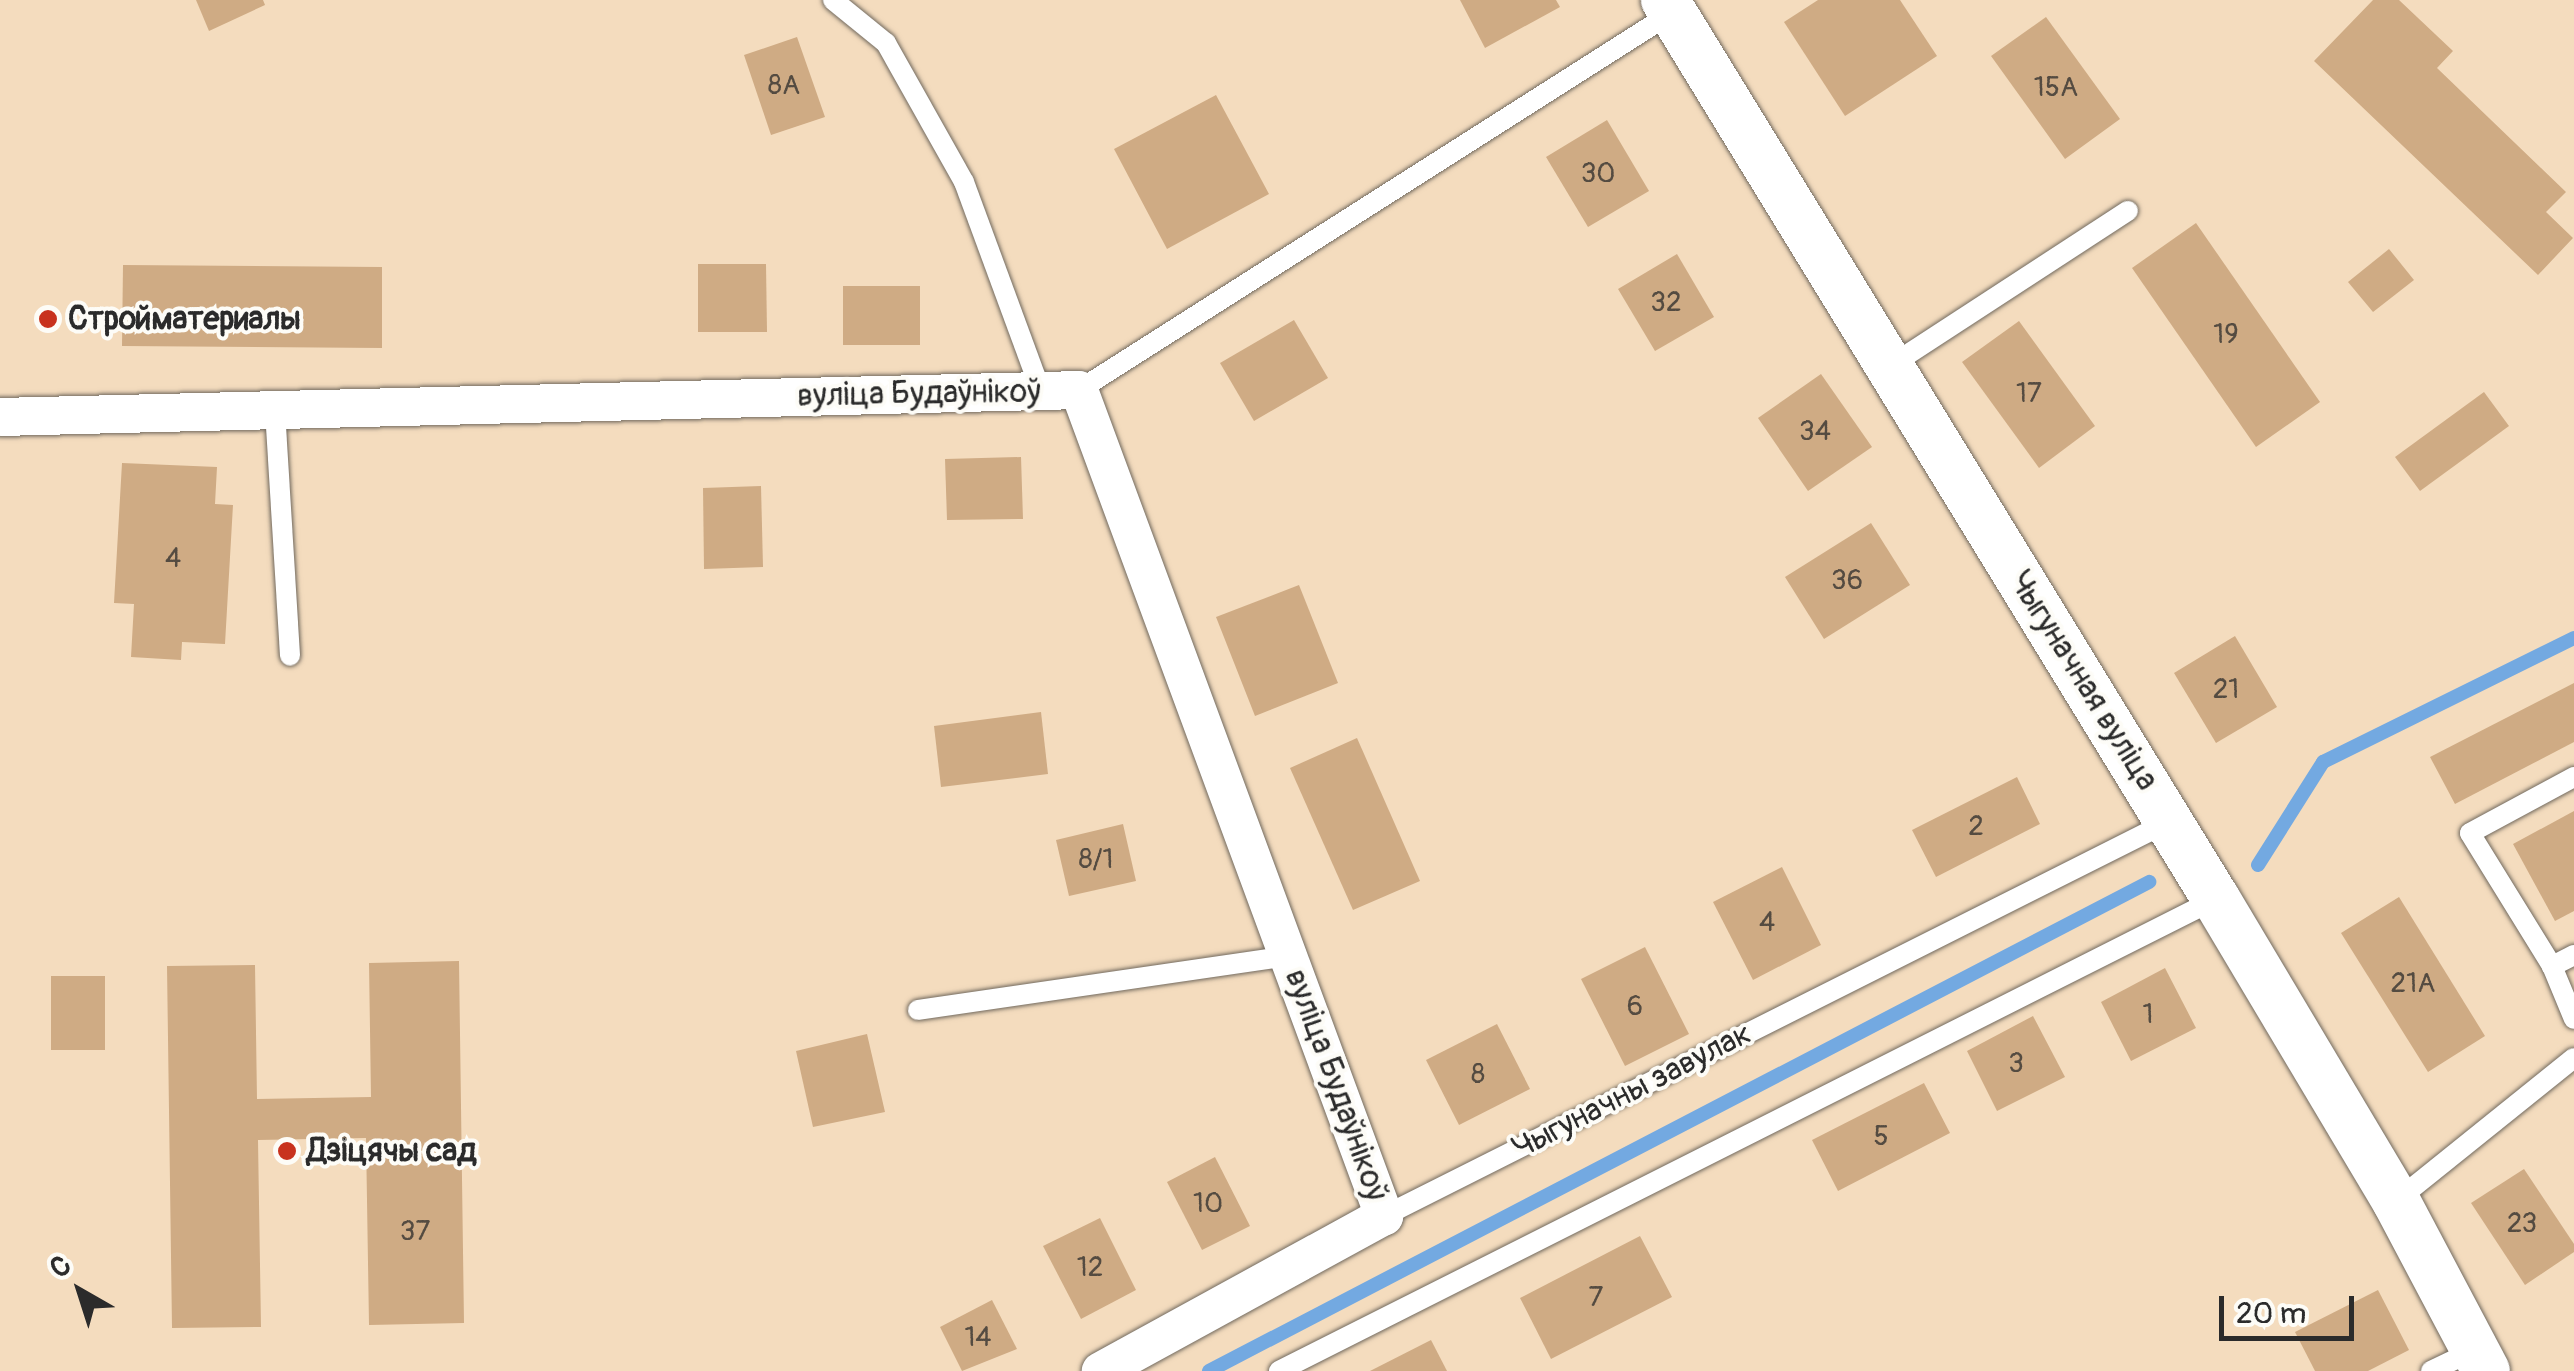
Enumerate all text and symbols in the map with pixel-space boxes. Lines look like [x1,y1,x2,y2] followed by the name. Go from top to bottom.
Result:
[768,69,800,103] house number: 8А
[2034,71,2078,105] house number: 15А
[1581,157,1615,191] house number: 30
[1650,286,1682,320] house number: 32
[68,300,301,338] place label: Стройматериалы
[37,308,59,330] marker: Стройматериалы
[2213,318,2239,352] house number: 19
[797,373,1041,415] street label: вуліца Будаўнікоў
[2016,377,2042,411] house number: 17
[1799,415,1831,449] house number: 34
[165,542,181,576] house number: 4
[1831,564,1863,598] house number: 36
[2000,564,2166,798] street label: Чыгуначная вуліца
[2213,673,2239,707] house number: 21
[1968,810,1984,844] house number: 2
[1078,843,1114,877] house number: 8/1
[1759,906,1775,940] house number: 4
[1276,964,1396,1206] street label: вуліца Будаўнікоў
[2391,967,2435,1001] house number: 21А
[1627,990,1643,1024] house number: 6
[2143,998,2153,1032] house number: 1
[1506,1014,1758,1168] street label: Чыгуначны завулак
[2008,1047,2024,1081] house number: 3
[1471,1058,1485,1092] house number: 8
[1873,1120,1889,1154] house number: 5
[307,1132,476,1170] place label: Дзіцячы сад
[276,1140,298,1162] marker: Дзіцячы сад
[1193,1187,1223,1221] house number: 10
[2507,1207,2537,1241] house number: 23
[400,1215,430,1249] house number: 37
[30,1241,130,1341] north arrow
[43,1248,79,1286] text: С
[1077,1251,1103,1285] house number: 12
[2224,1276,2359,1338] scale bar
[1589,1281,1603,1315] house number: 7
[2236,1295,2306,1332] text: 20 m
[964,1321,992,1355] house number: 14

